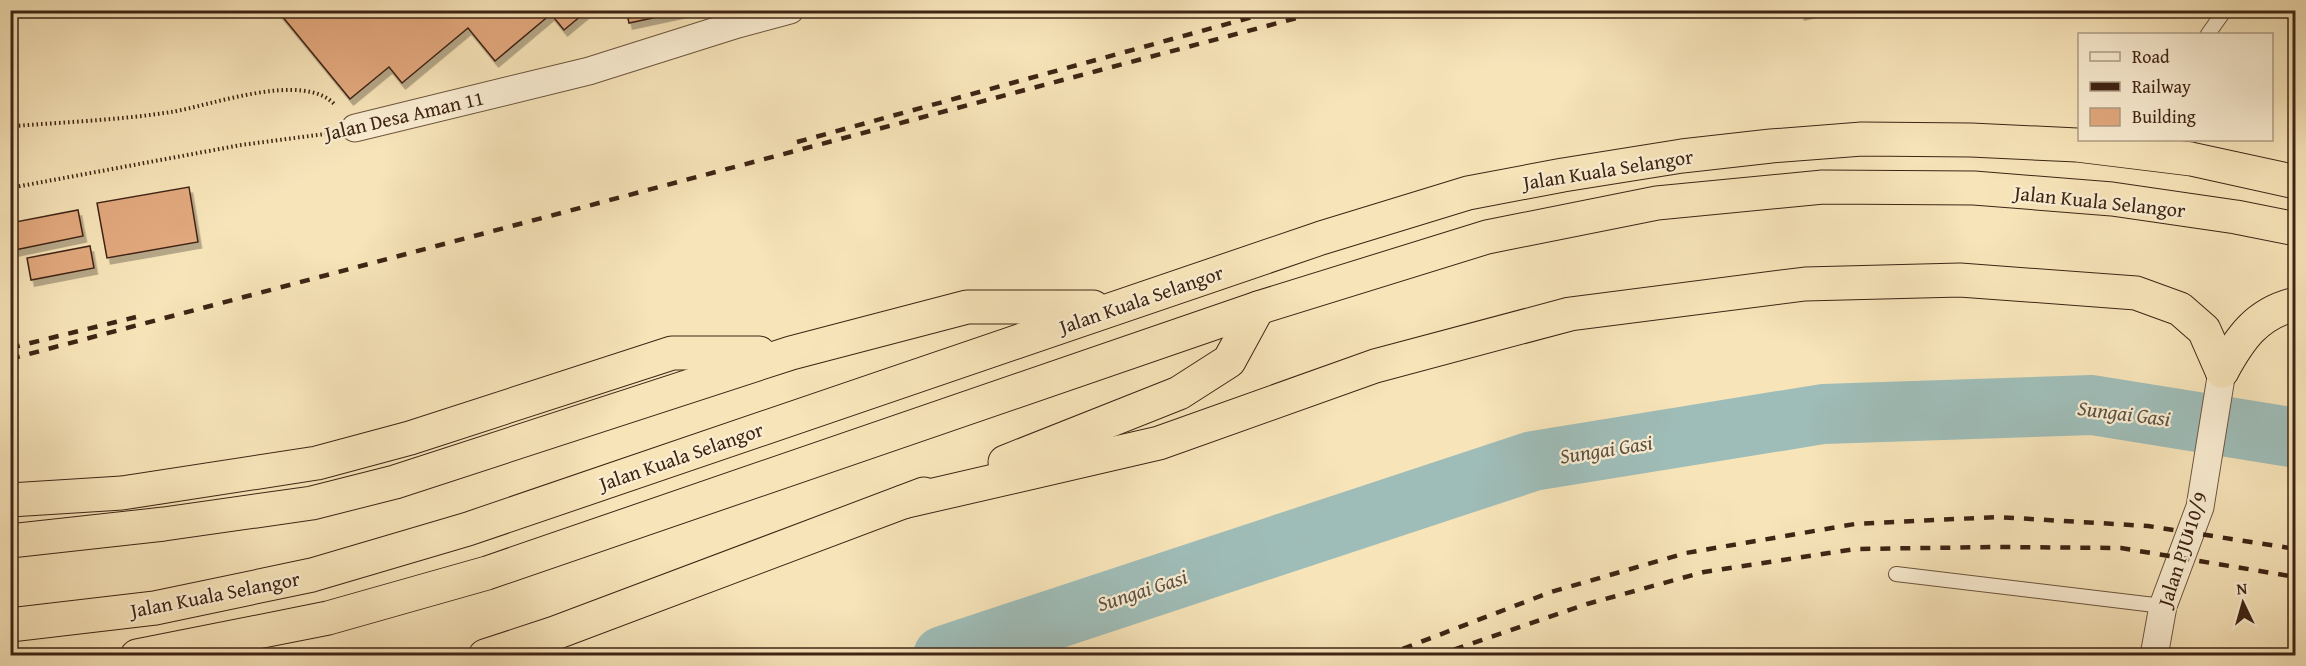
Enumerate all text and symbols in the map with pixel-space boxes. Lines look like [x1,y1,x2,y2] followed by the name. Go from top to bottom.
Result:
[2078,33,2273,141] legend
[2132,43,2170,70] text: Road
[2132,73,2191,100] text: Railway
[319,83,486,148] street label: Jalan Desa Aman 11
[2132,103,2196,130] text: Building
[1518,141,1695,197] street label: Jalan Kuala Selangor
[2010,177,2187,224] street label: Jalan Kuala Selangor
[1052,257,1227,342] street label: Jalan Kuala Selangor
[2076,392,2173,434] water label: Sungai Gasi
[592,414,767,499] street label: Jalan Kuala Selangor
[1557,426,1655,472] water label: Sungai Gasi
[2149,488,2214,613] street label: Jalan PJU 10/9
[1093,561,1192,619] water label: Sungai Gasi
[125,563,302,625] street label: Jalan Kuala Selangor
[2213,573,2273,633] north arrow
[2235,576,2248,600] text: N

